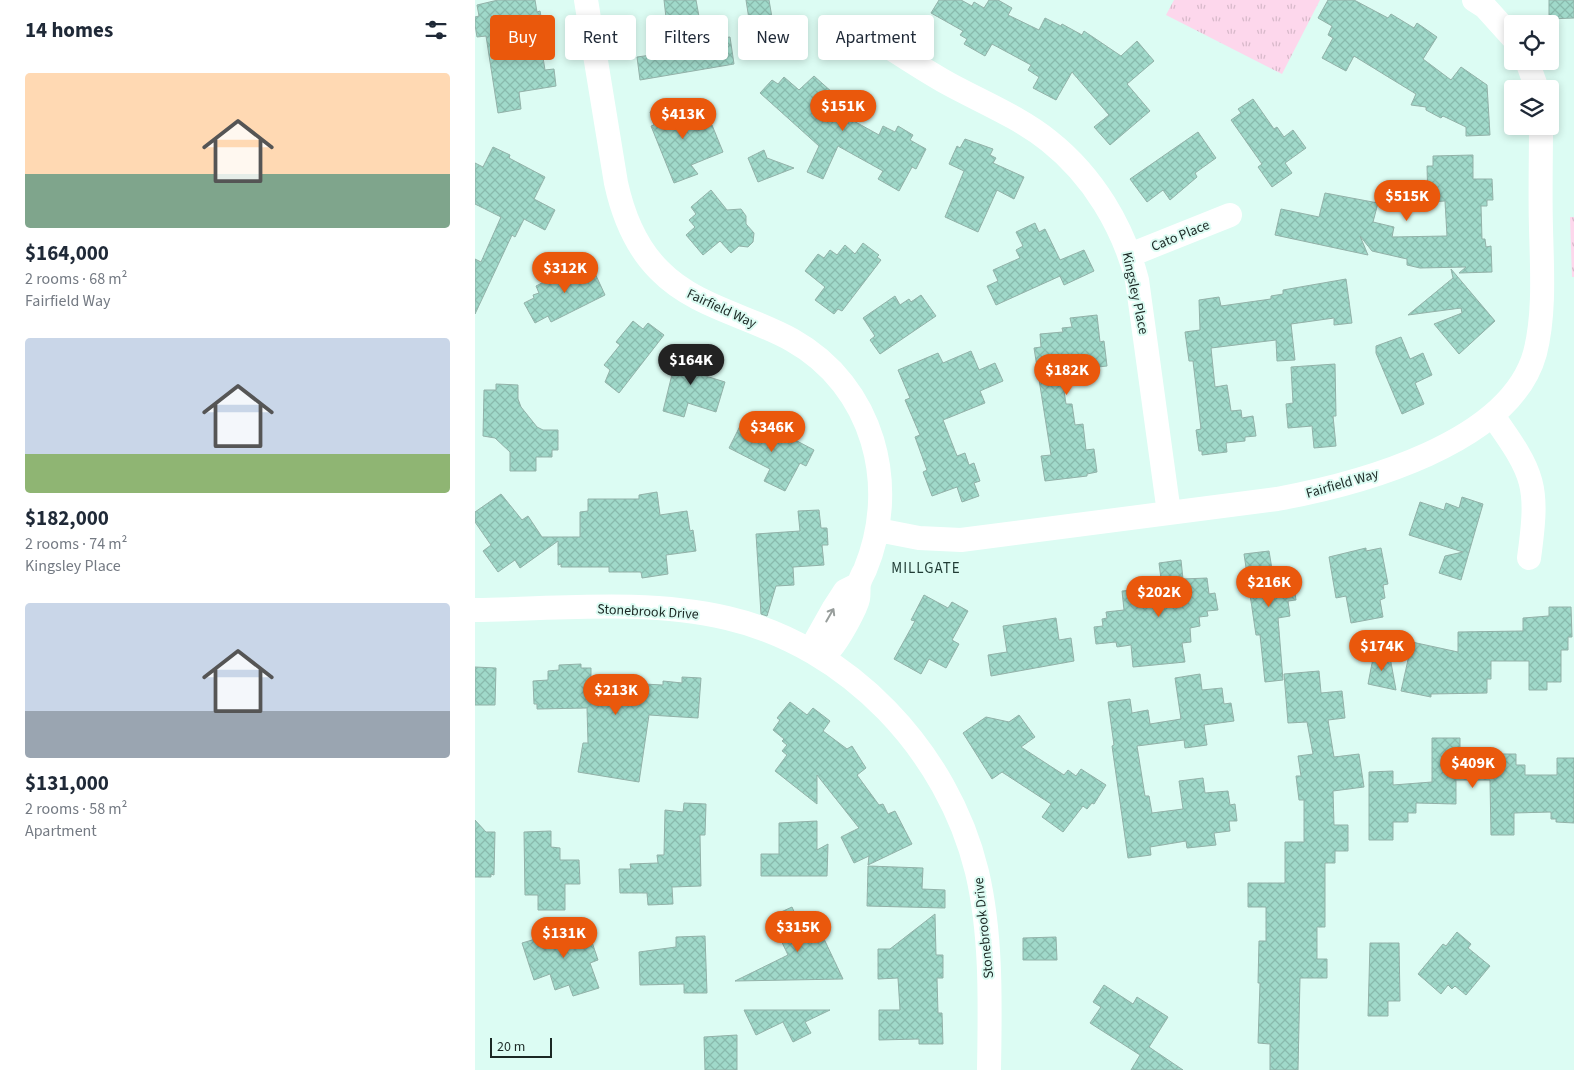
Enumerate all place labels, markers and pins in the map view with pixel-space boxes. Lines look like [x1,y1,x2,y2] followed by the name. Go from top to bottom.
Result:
[808,90,878,132] pin: $151K
[648,98,718,140] pin: $413K
[1372,180,1442,222] pin: $515K
[530,252,600,294] pin: $312K
[656,344,726,386] pin: $164K
[1032,354,1102,396] pin: $182K
[737,410,807,453] pin: $346K
[1234,566,1304,608] pin: $216K
[1124,576,1194,618] pin: $202K
[1347,630,1417,672] pin: $174K
[581,674,651,716] pin: $213K
[1438,746,1508,789] pin: $409K
[763,910,833,953] pin: $315K
[529,916,599,959] pin: $131K

